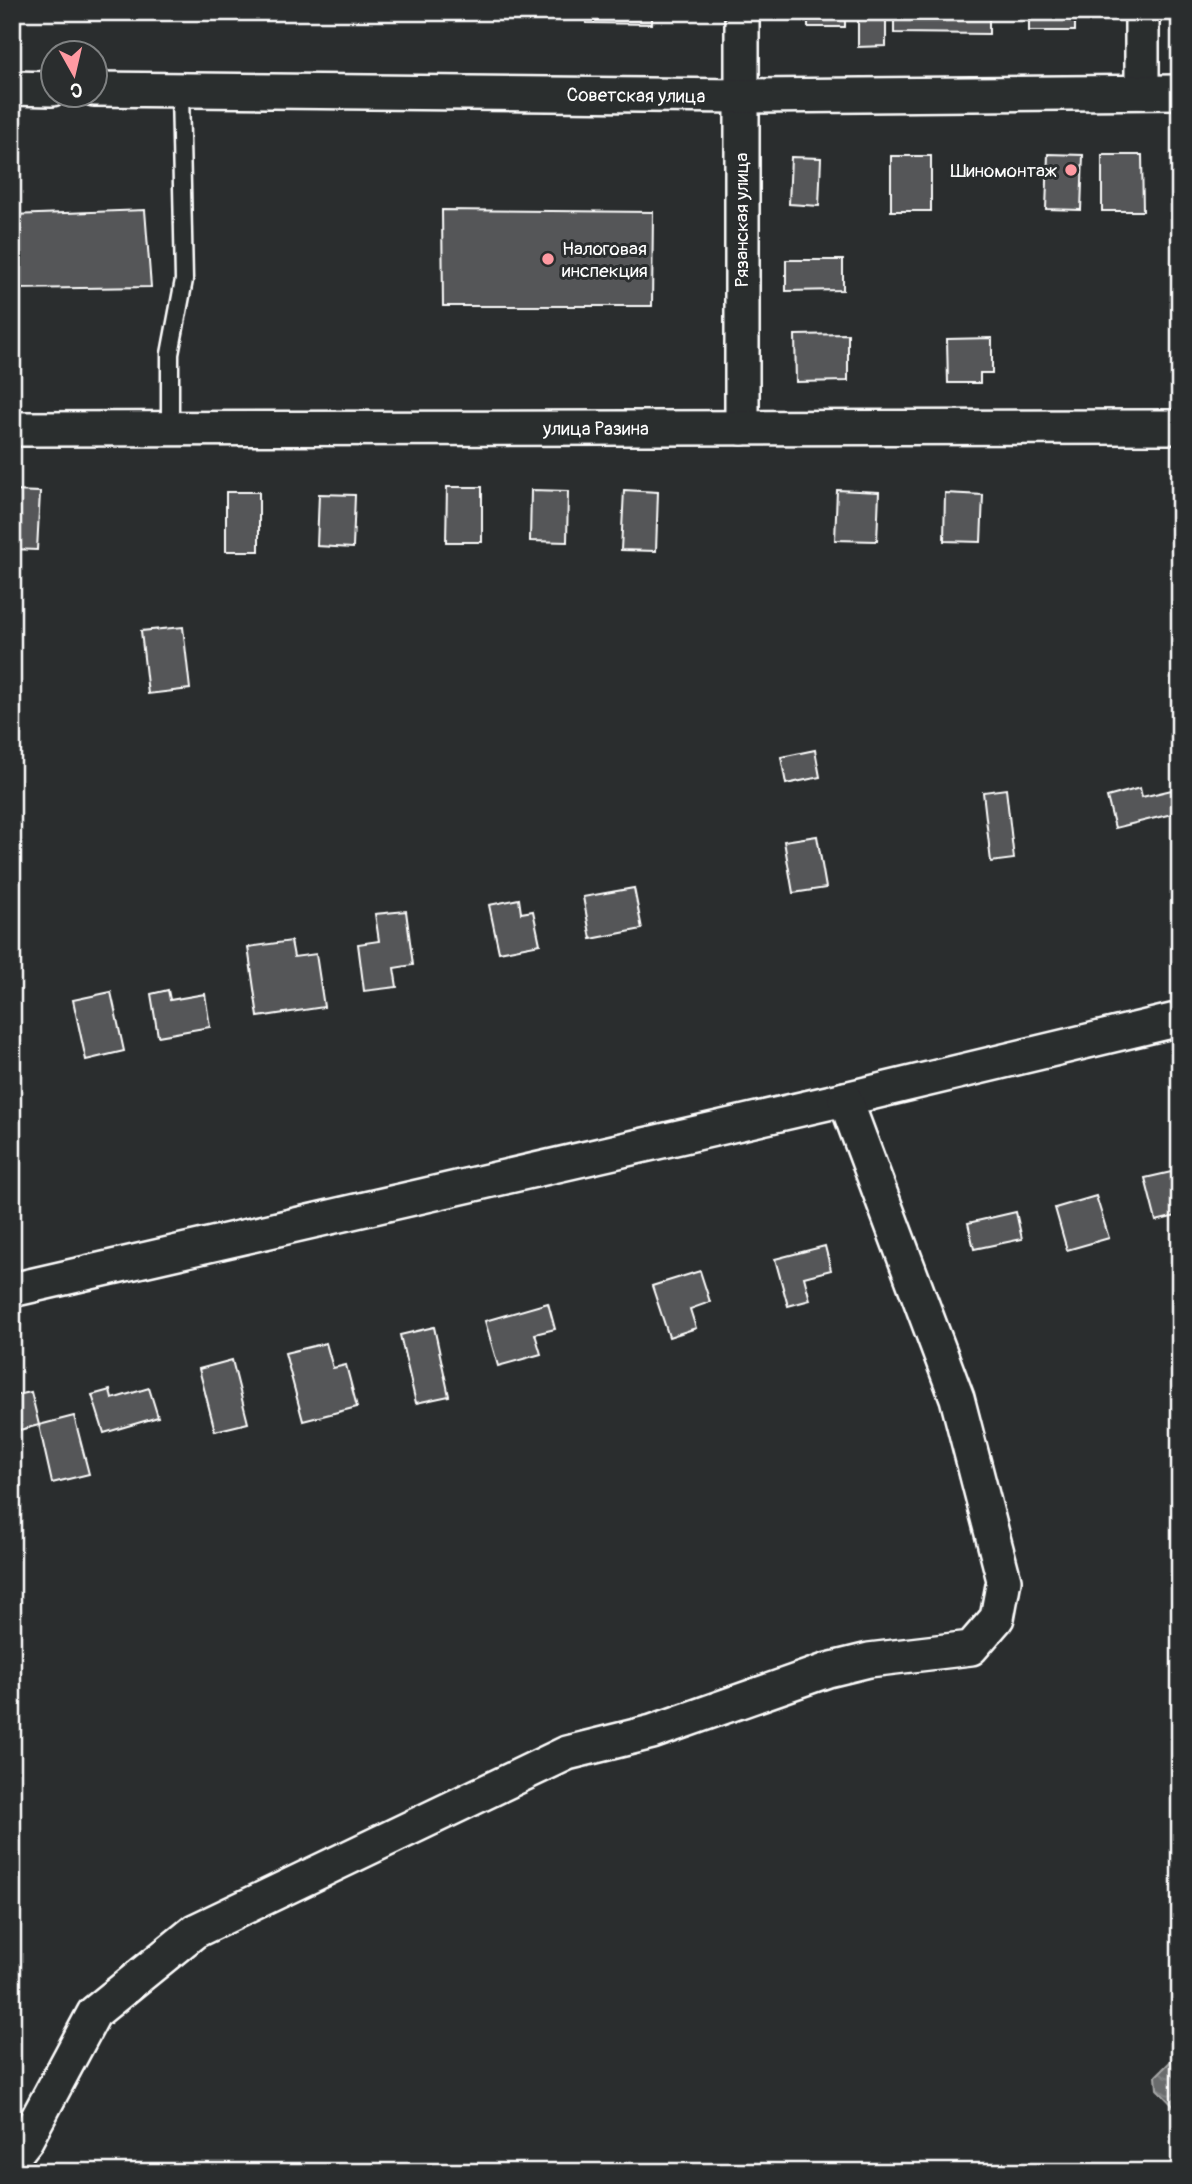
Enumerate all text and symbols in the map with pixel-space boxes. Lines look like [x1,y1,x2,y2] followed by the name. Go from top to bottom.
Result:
[38,38,108,108] north arrow
[68,77,84,103] text: С
[566,83,706,109] street label: Советская улица
[730,153,754,287] street label: Рязанская улица
[951,159,1058,183] place label: Шиномонтаж
[1063,162,1079,178] marker: Шиномонтаж
[562,237,648,283] place label: Налоговая инспекция
[540,251,556,267] marker: Налоговая инспекция
[542,417,649,441] street label: улица Разина

